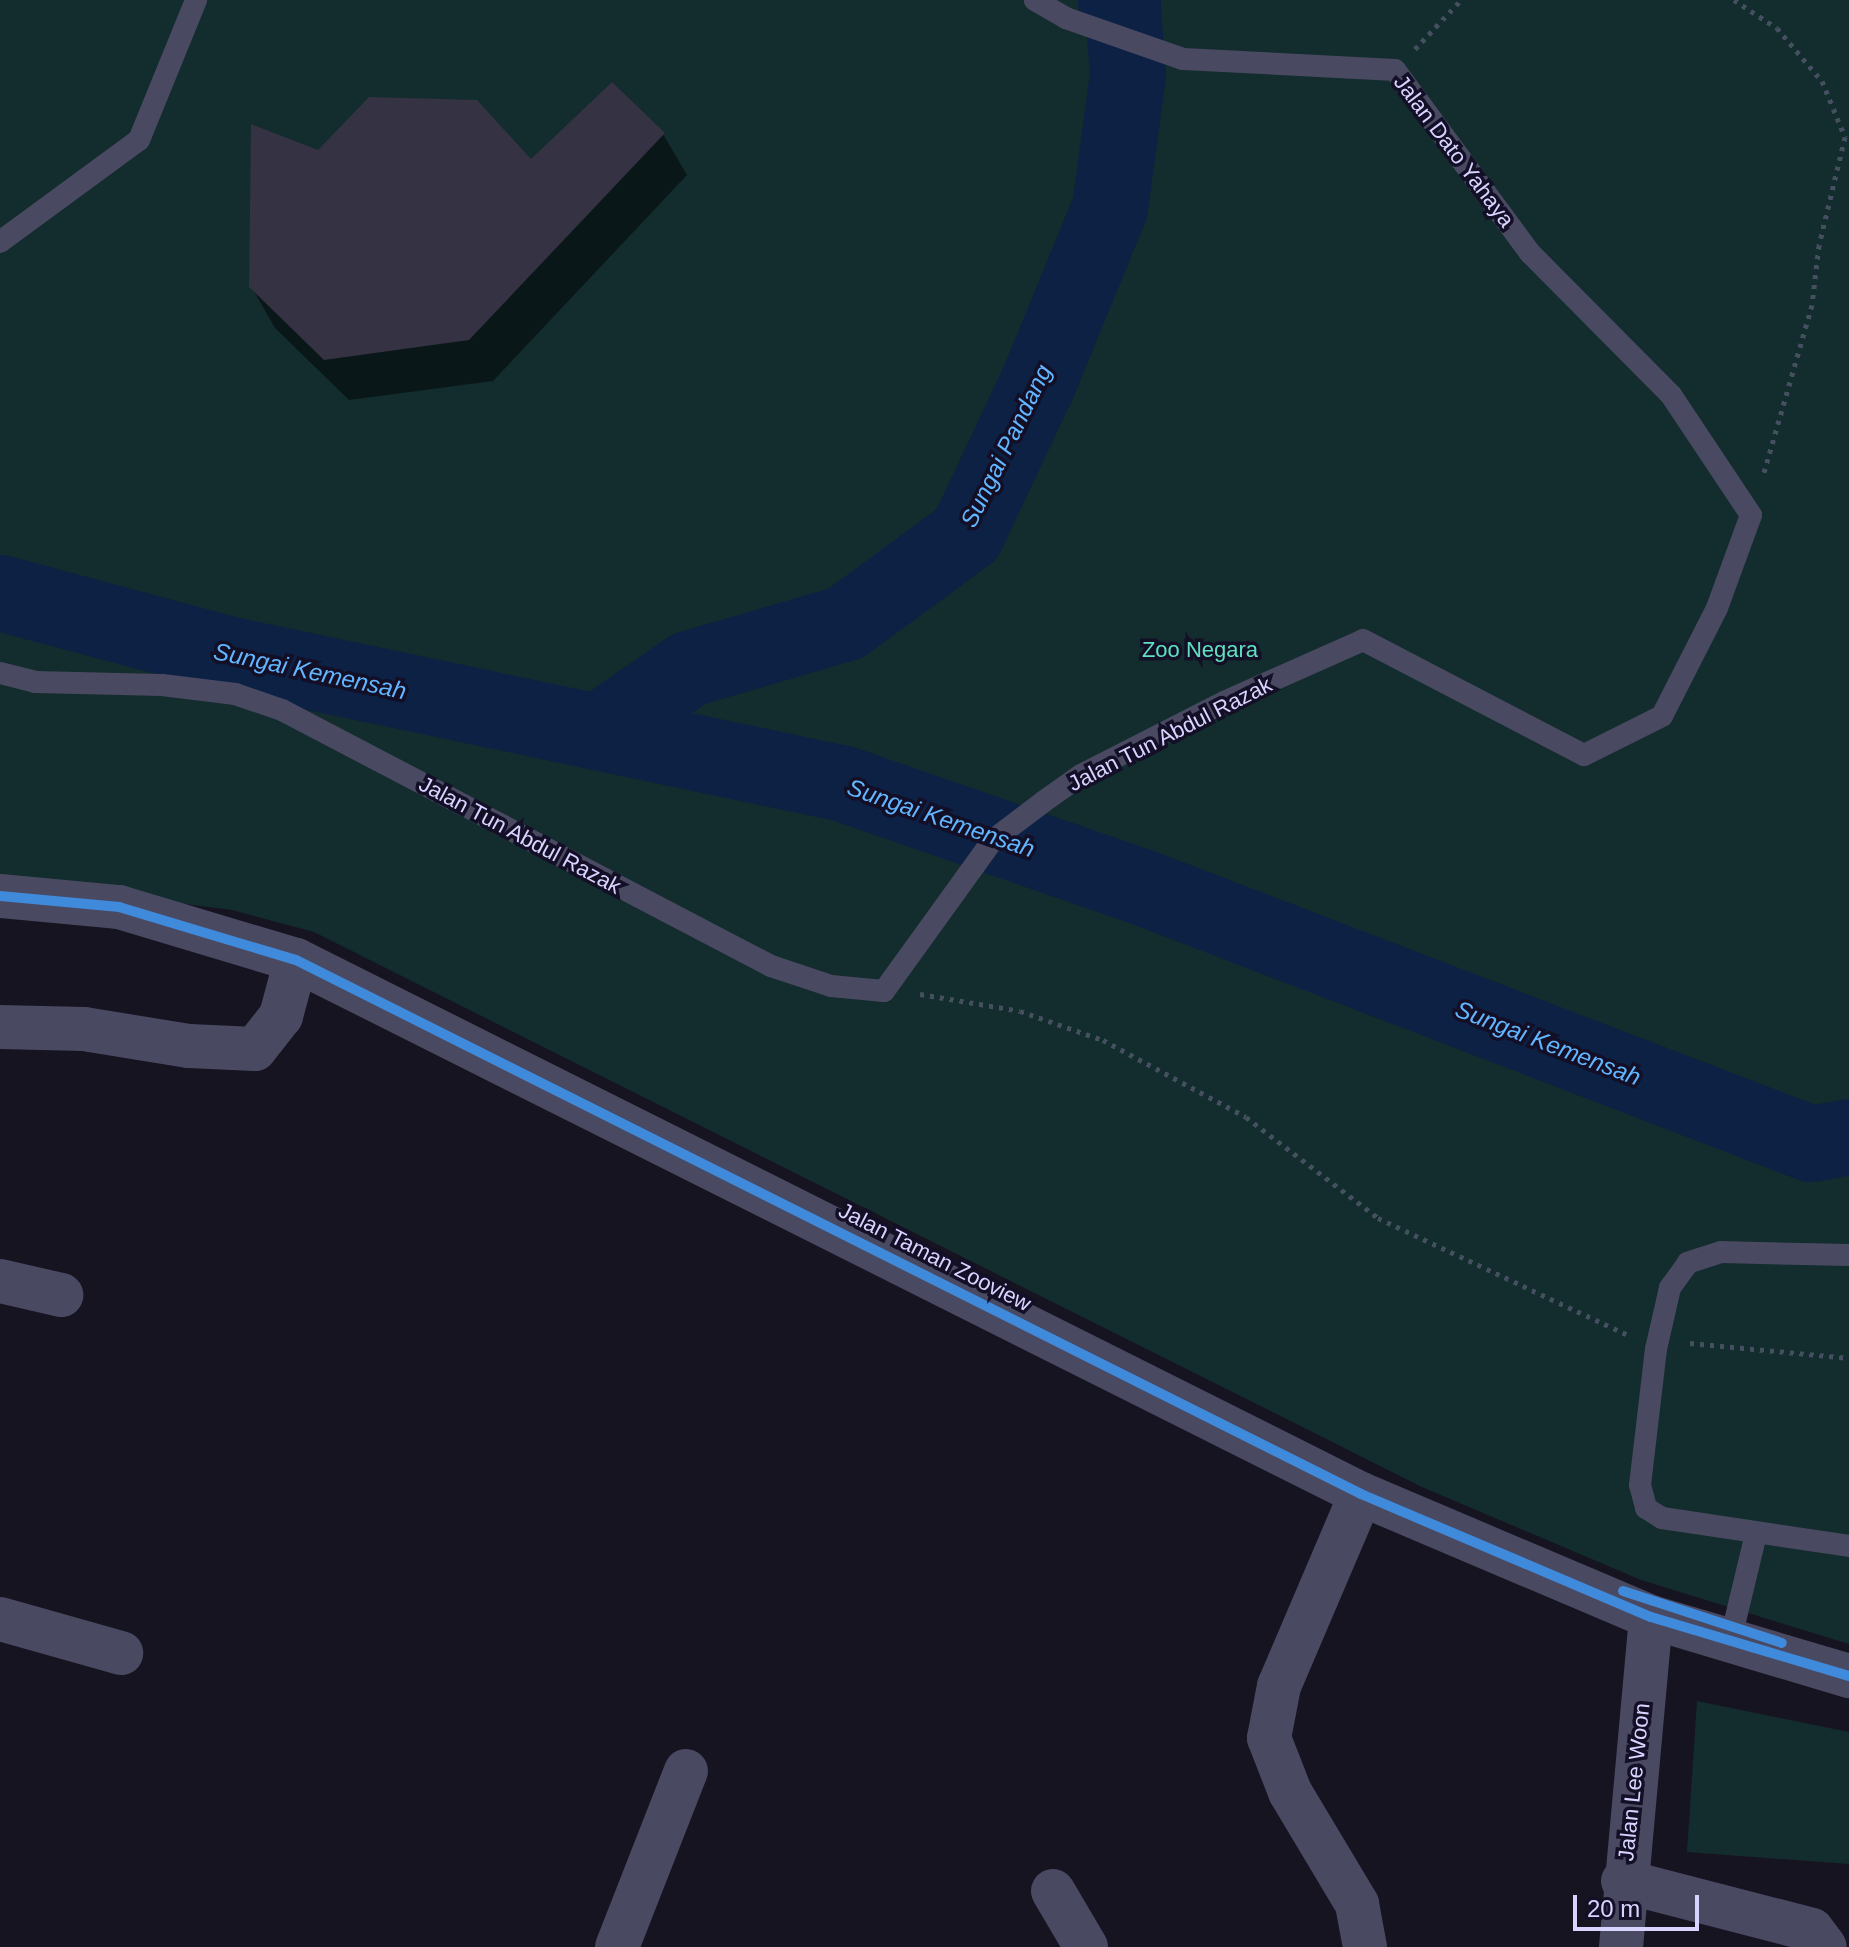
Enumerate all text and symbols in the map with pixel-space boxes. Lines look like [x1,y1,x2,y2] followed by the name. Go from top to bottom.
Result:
[1388,69,1520,233] street label: Jalan Dato Yahaya
[954,360,1058,532] water label: Sungai Pandang
[211,637,409,705] water label: Sungai Kemensah
[1142,637,1258,663] park label: Zoo Negara
[1063,671,1277,797] street label: Jalan Tun Abdul Razak
[414,770,626,900] street label: Jalan Tun Abdul Razak
[844,772,1038,864] water label: Sungai Kemensah
[1451,994,1645,1092] water label: Sungai Kemensah
[834,1197,1036,1317] street label: Jalan Taman Zooview
[1613,1702,1655,1862] street label: Jalan Lee Woon
[1577,1879,1703,1929] scale bar
[1587,1895,1640,1922] text: 20 m

